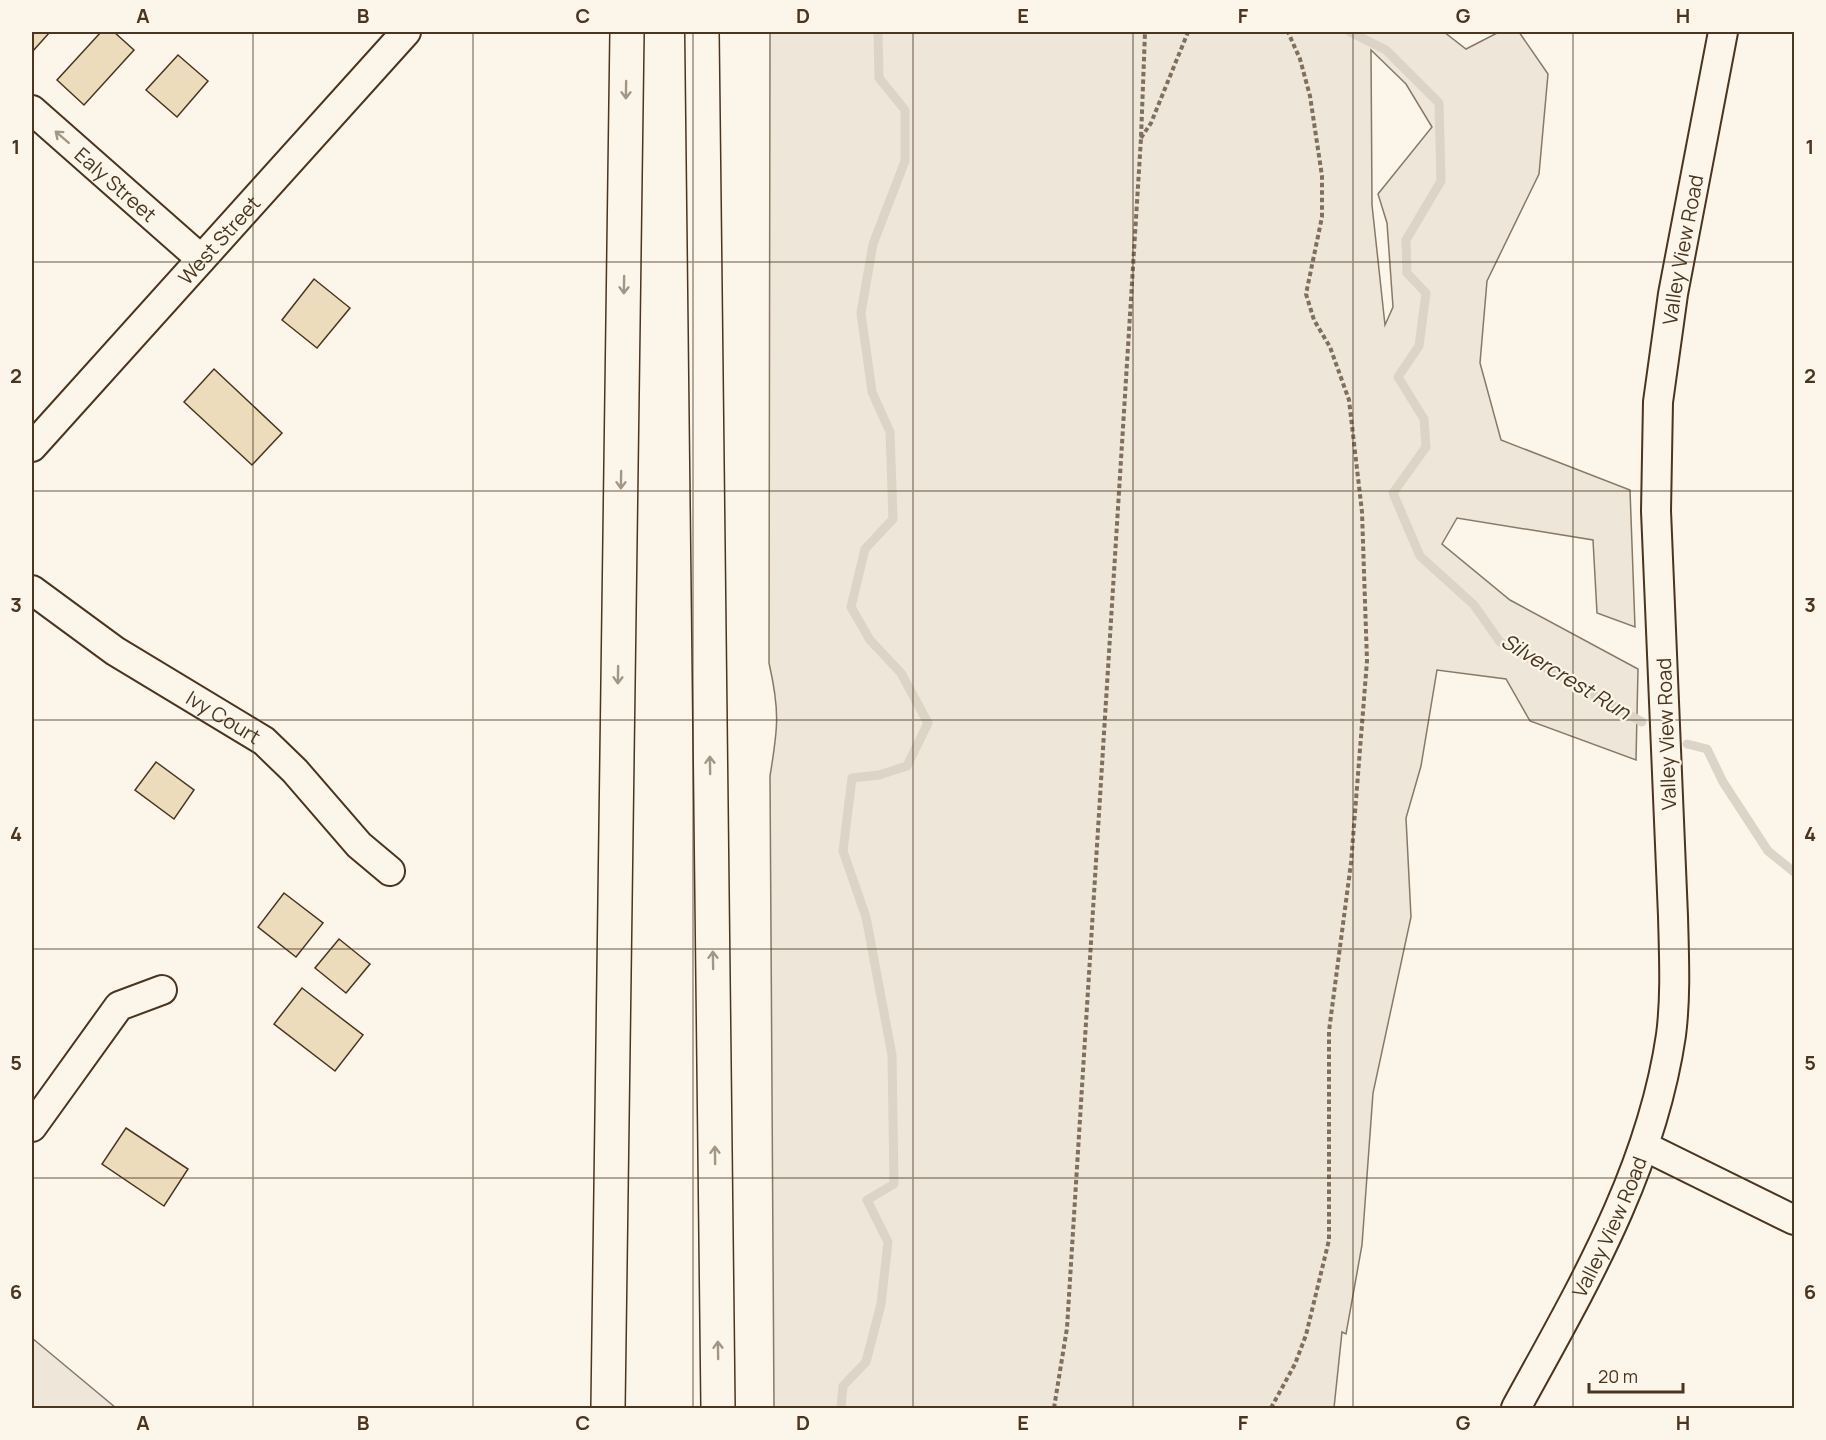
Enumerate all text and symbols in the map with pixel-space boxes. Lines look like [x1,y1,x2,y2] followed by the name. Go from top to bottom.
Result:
[136,2,150,29] text: A
[357,2,370,29] text: B
[576,2,590,29] text: C
[796,2,810,29] text: D
[1017,2,1029,29] text: E
[1238,2,1249,29] text: F
[1456,2,1471,29] text: G
[1676,2,1690,29] text: H
[621,79,632,99] one-way arrow
[55,130,70,144] one-way arrow
[12,133,20,160] text: 1
[1806,133,1814,160] text: 1
[69,141,163,227] street label: Ealy Street
[1655,172,1709,326] street label: Valley View Road
[172,190,266,290] street label: West Street
[618,274,630,294] one-way arrow
[10,362,22,389] text: 2
[1804,362,1816,389] text: 2
[615,469,627,489] one-way arrow
[10,591,22,618] text: 3
[1804,591,1816,618] text: 3
[1496,626,1637,726] water label: Silvercrest Run
[1650,658,1682,810] street label: Valley View Road
[612,664,624,684] one-way arrow
[181,684,266,750] street label: Ivy Court
[704,756,716,776] one-way arrow
[10,820,22,847] text: 4
[1804,820,1816,847] text: 4
[707,951,719,971] one-way arrow
[10,1049,22,1076] text: 5
[1804,1049,1816,1076] text: 5
[709,1146,721,1166] one-way arrow
[1565,1152,1652,1302] street label: Valley View Road
[10,1278,22,1305] text: 6
[1804,1278,1816,1305] text: 6
[712,1341,724,1361] one-way arrow
[1589,1356,1684,1394] scale bar
[1598,1364,1638,1388] text: 20 m
[136,1409,150,1436] text: A
[357,1409,370,1436] text: B
[576,1409,590,1436] text: C
[796,1409,810,1436] text: D
[1017,1409,1029,1436] text: E
[1238,1409,1249,1436] text: F
[1456,1409,1471,1436] text: G
[1676,1409,1690,1436] text: H

